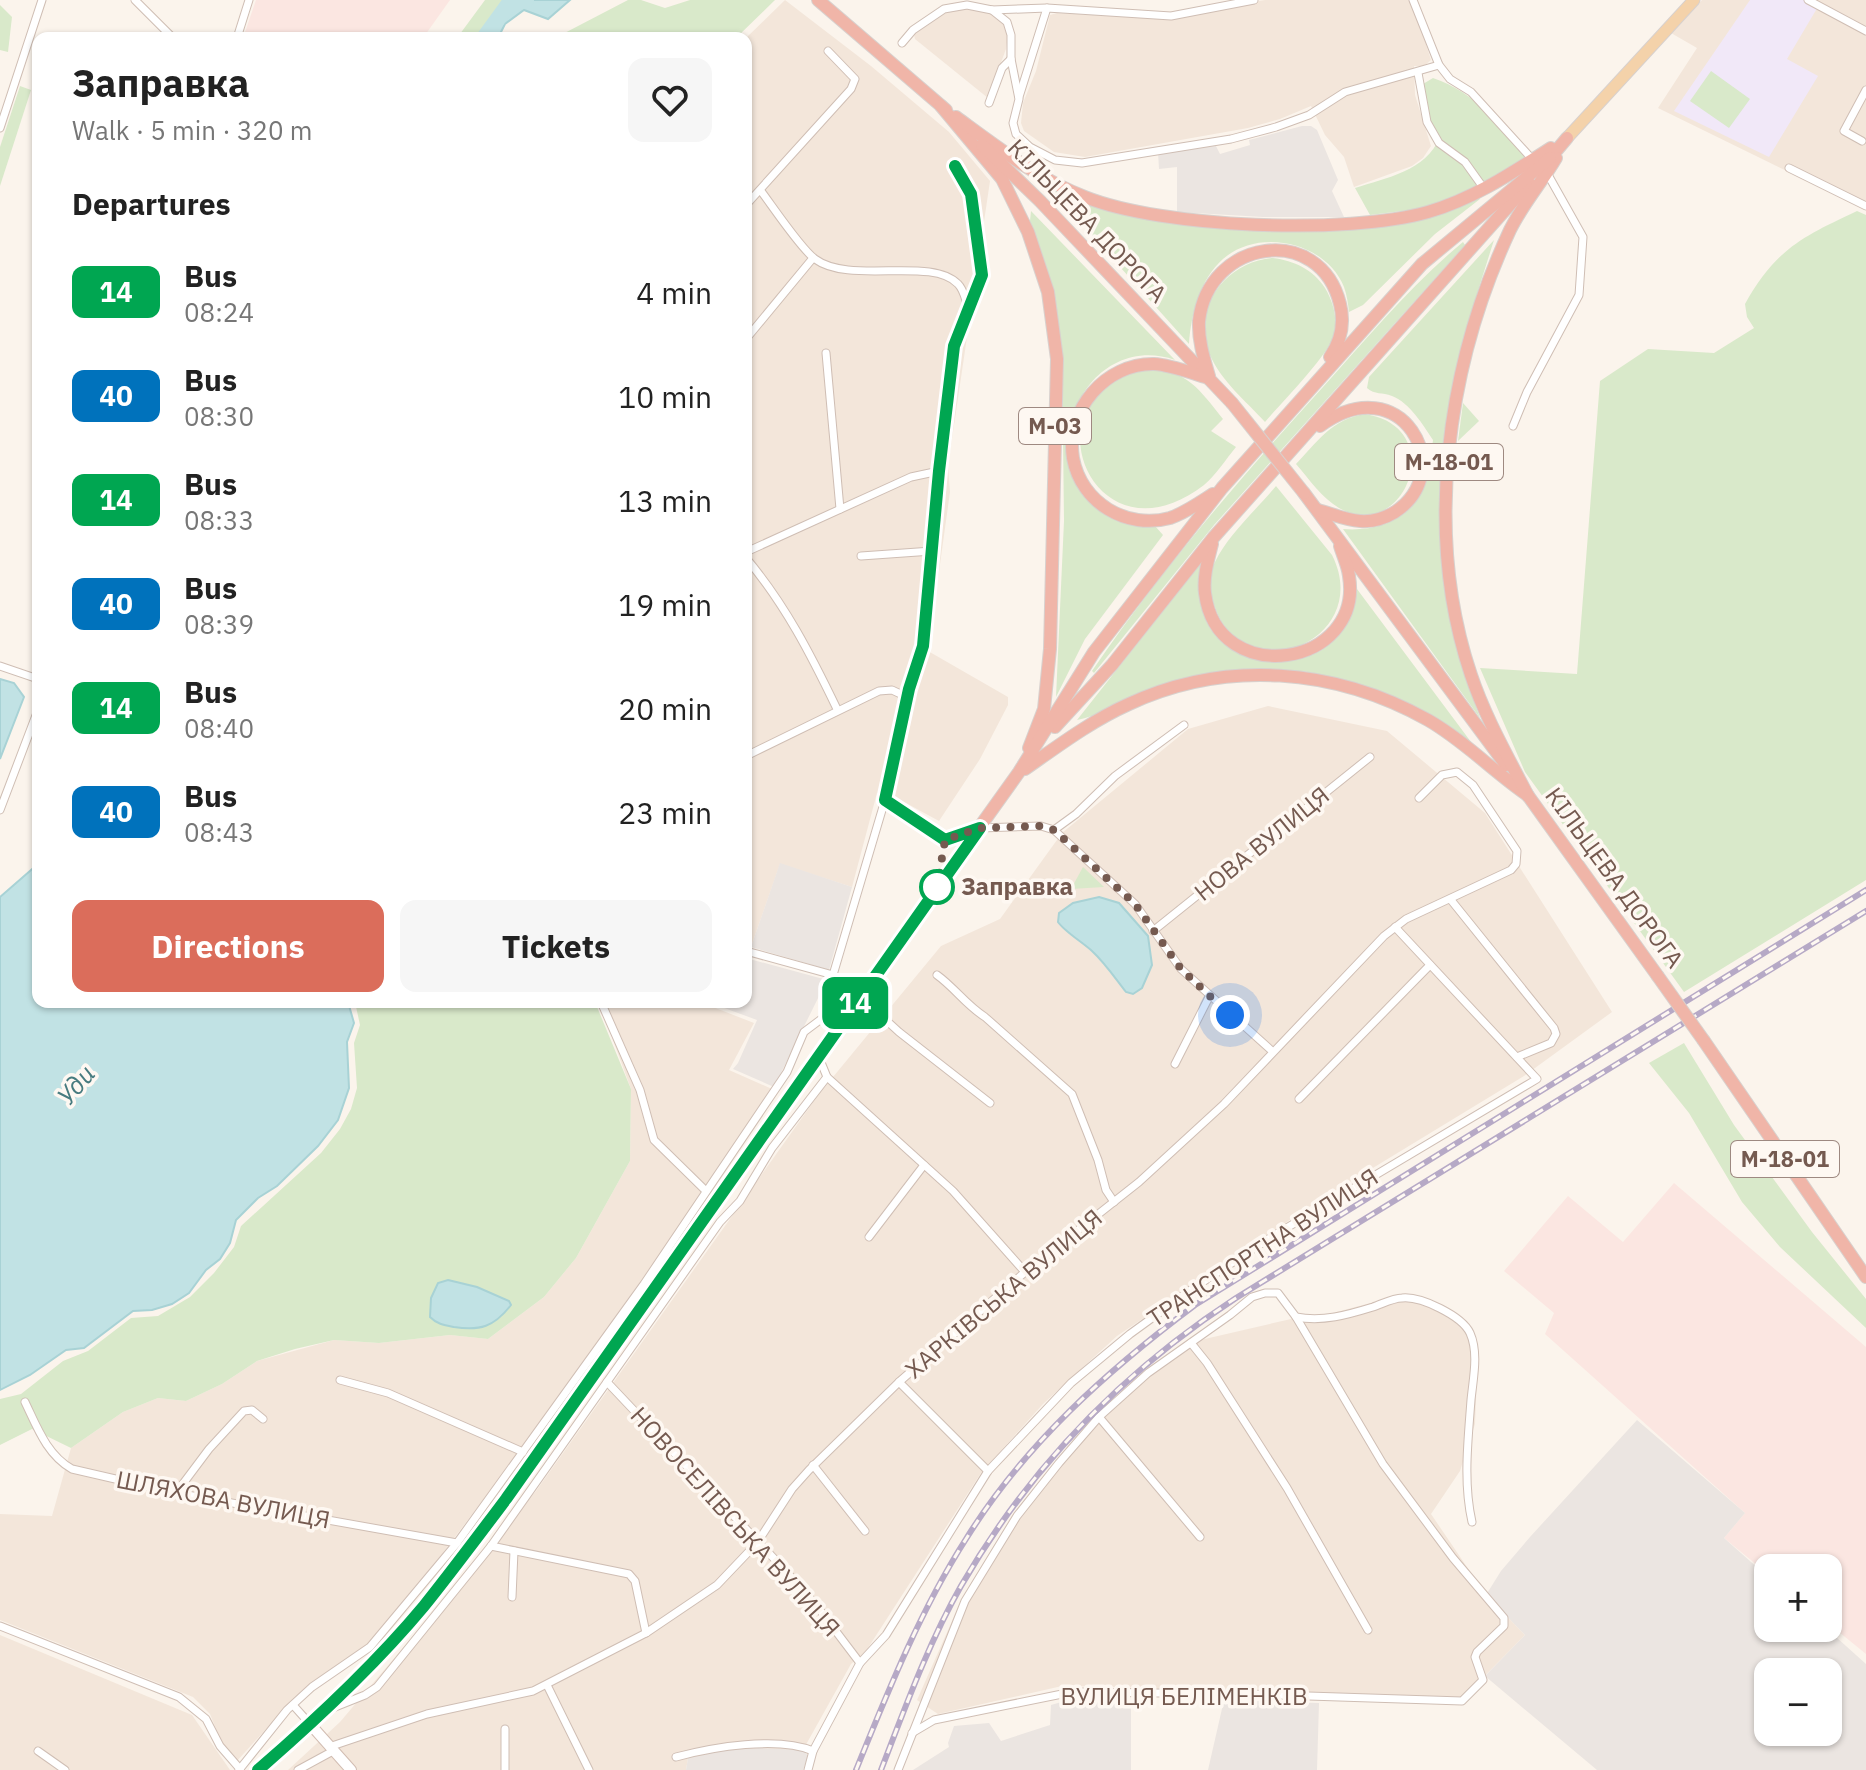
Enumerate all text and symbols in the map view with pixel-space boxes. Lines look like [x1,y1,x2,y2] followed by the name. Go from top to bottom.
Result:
[72,58,250,107] text: Заправка
[628,58,712,142] button: heart
[72,113,312,147] text: Walk · 5 min · 320 m
[1001,132,1174,309] street label: КІЛЬЦЕВА ДОРОГА
[72,184,231,223] text: Departures
[184,256,237,295] text: Bus
[99,273,133,310] text: 14
[636,273,712,312] text: 4 min
[184,295,254,329] text: 08:24
[184,360,237,399] text: Bus
[99,377,133,414] text: 40
[618,377,712,416] text: 10 min
[184,399,254,433] text: 08:30
[1019,408,1091,444] road number: М-03
[1395,444,1503,480] road number: М-18-01
[184,464,237,503] text: Bus
[99,481,133,518] text: 14
[618,481,712,520] text: 13 min
[184,503,254,537] text: 08:33
[184,568,237,607] text: Bus
[99,585,133,622] text: 40
[618,585,712,624] text: 19 min
[184,607,254,641] text: 08:39
[184,672,237,711] text: Bus
[99,689,133,726] text: 14
[618,689,712,728] text: 20 min
[184,711,254,745] text: 08:40
[184,776,237,815] text: Bus
[1187,779,1336,908] street label: НОВА ВУЛИЦЯ
[1538,781,1691,974] street label: КІЛЬЦЕВА ДОРОГА
[99,793,133,830] text: 40
[618,793,712,832] text: 23 min
[184,815,254,849] text: 08:43
[920,870,954,904] marker: Заправка
[961,870,1073,902] place label: Заправка
[72,900,384,992] button: Directions
[400,900,712,992] button: Tickets
[819,977,891,1029] line badge: 14
[838,984,872,1021] text: 14
[1210,995,1250,1035] your location
[49,1057,102,1112] water label: Уди
[1731,1141,1839,1177] road number: М-18-01
[1141,1161,1384,1334] street label: ТРАНСПОРТНА ВУЛИЦЯ
[898,1201,1108,1385] street label: ХАРКІВСЬКА ВУЛИЦЯ
[624,1400,848,1643] street label: НОВОСЕЛІВСЬКА ВУЛИЦЯ
[114,1463,333,1535] street label: ШЛЯХОВА ВУЛИЦЯ
[1754,1554,1842,1746] map controls
[1754,1554,1842,1642] button: +
[1754,1658,1842,1746] button: −
[1060,1680,1308,1712] street label: ВУЛИЦЯ БЕЛІМЕНКІВ

